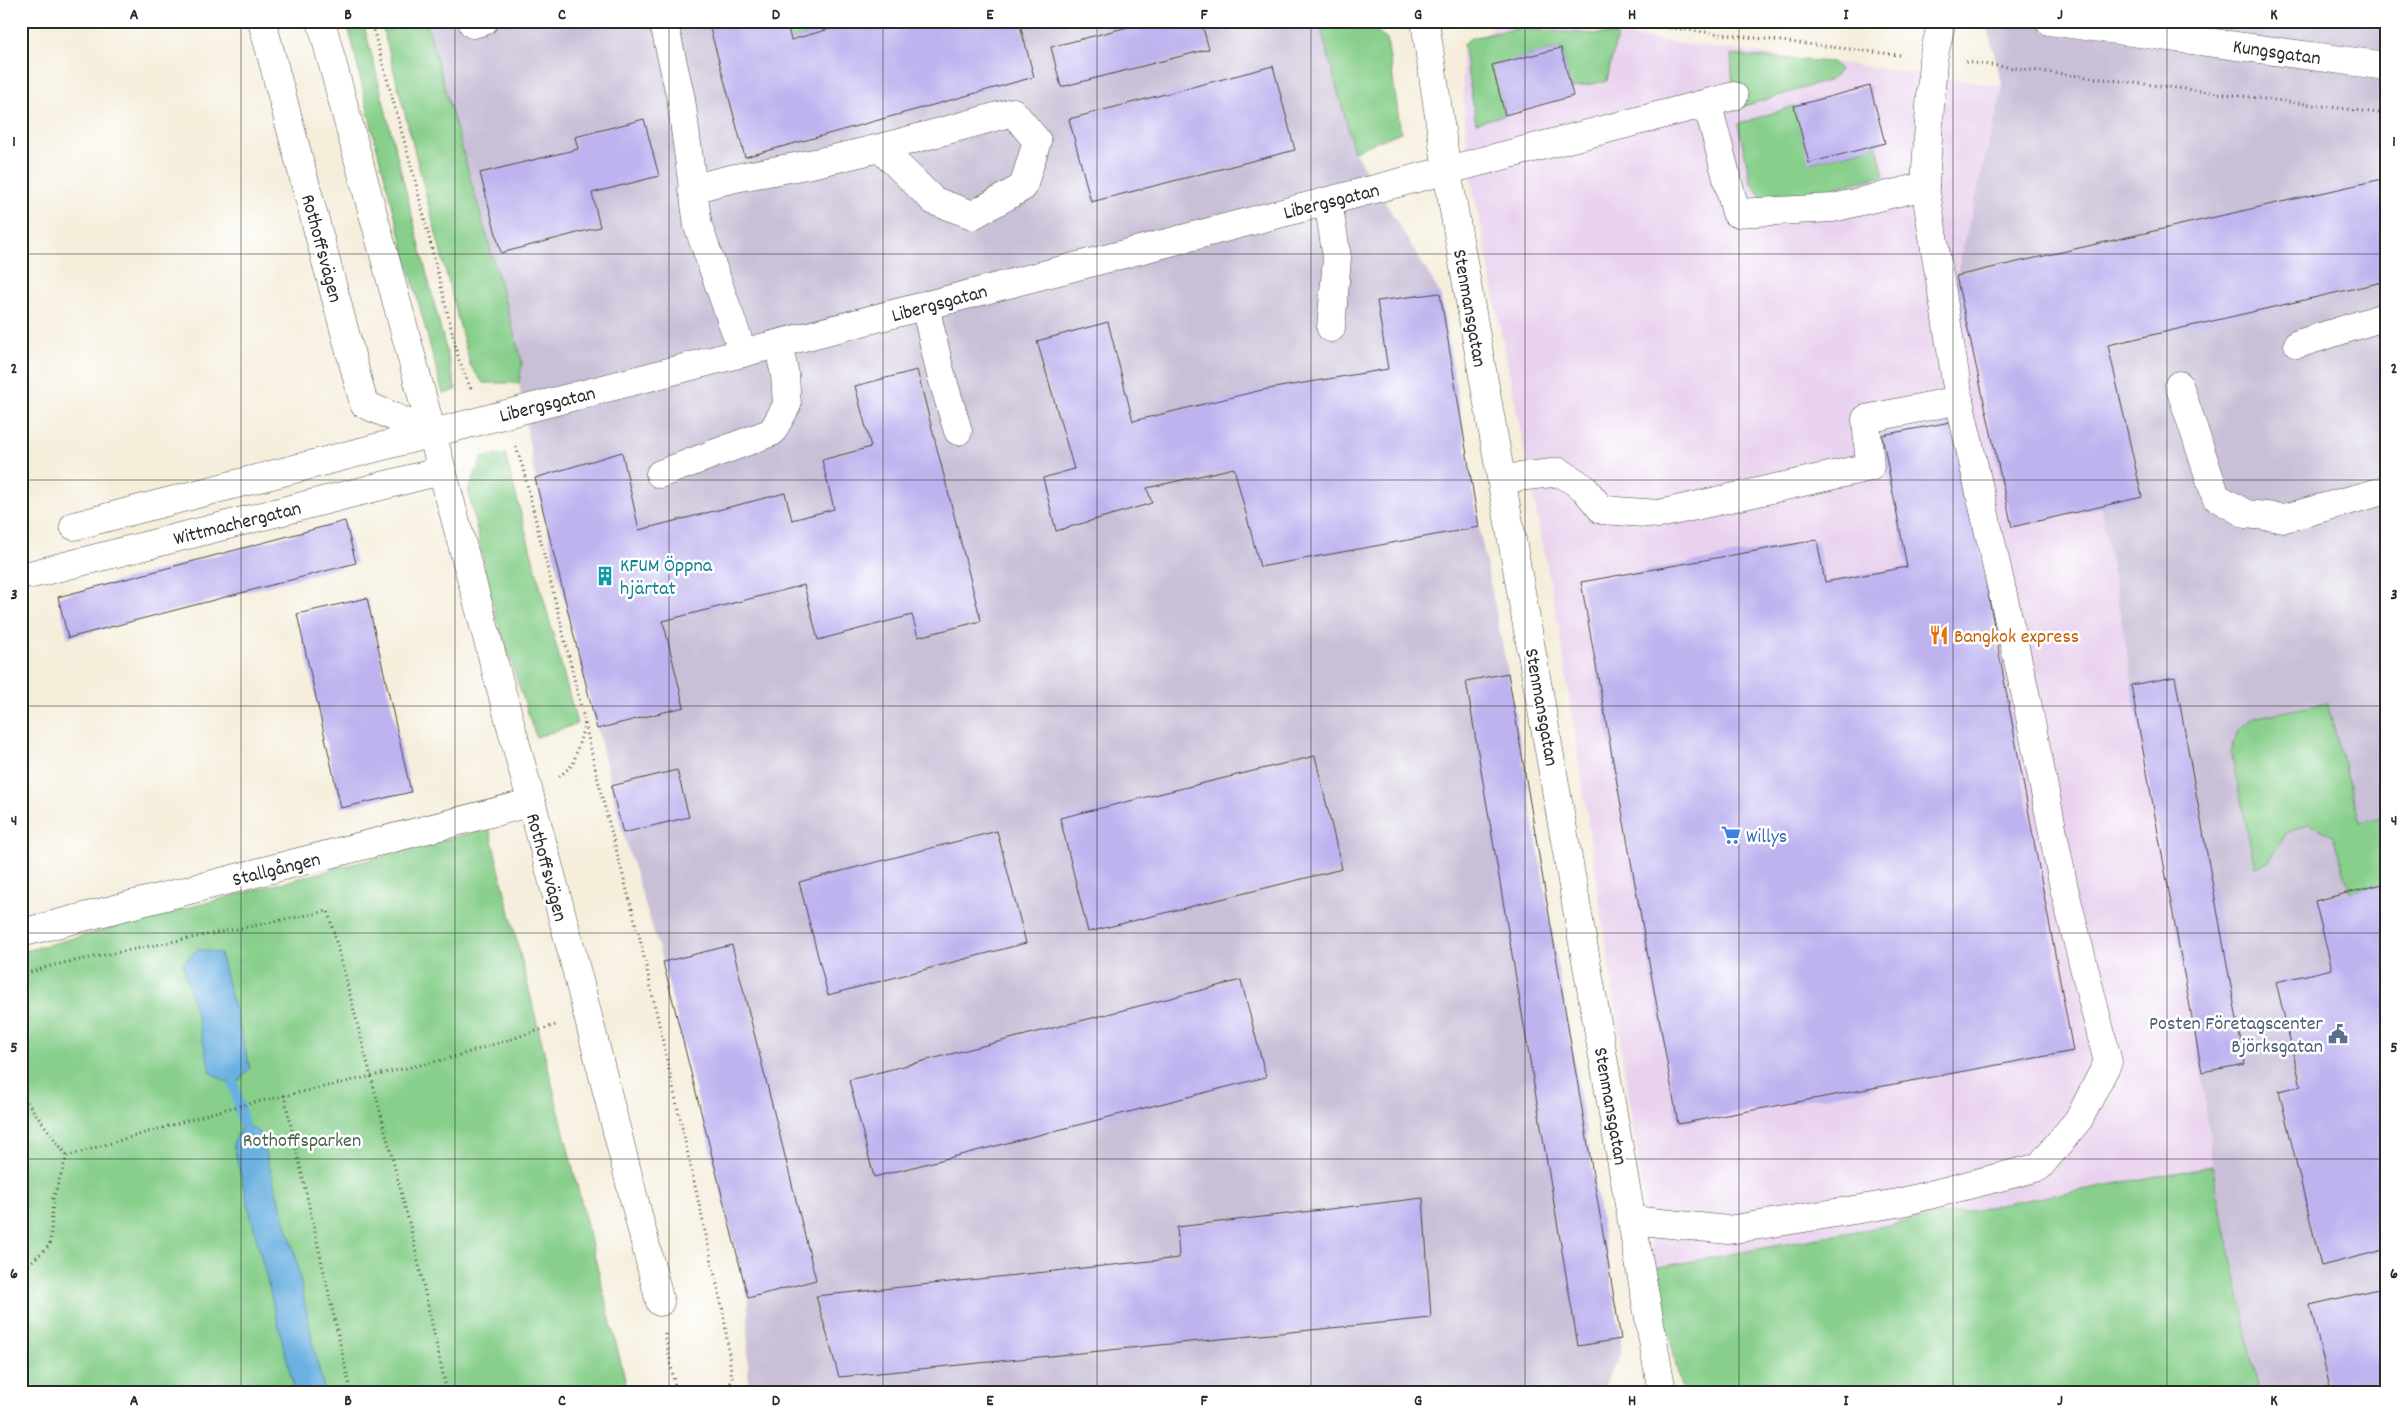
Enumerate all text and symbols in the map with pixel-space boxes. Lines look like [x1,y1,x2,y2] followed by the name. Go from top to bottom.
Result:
[130,4,139,27] text: A
[344,4,352,27] text: B
[558,4,566,27] text: C
[772,4,781,27] text: D
[986,4,994,27] text: E
[1200,4,1208,27] text: F
[1414,4,1422,27] text: G
[1628,4,1636,27] text: H
[1844,4,1850,27] text: I
[2057,4,2063,27] text: J
[2270,4,2278,27] text: K
[2231,34,2322,74] street label: Kungsgatan
[12,131,16,154] text: 1
[2392,131,2396,154] text: 1
[1281,177,1383,228] street label: Libergsgatan
[292,191,348,306] street label: Rothoffsvägen
[1444,247,1492,370] street label: Stenmansgatan
[889,279,991,331] street label: Libergsgatan
[11,358,18,381] text: 2
[2391,358,2398,381] text: 2
[497,380,599,431] street label: Libergsgatan
[171,496,304,554] street label: Wittmachergatan
[620,553,713,604] place label: KFUM Öppna hjärtat
[594,565,616,587] building icon: KFUM Öppna hjärtat
[10,584,18,607] text: 3
[2390,584,2398,607] text: 3
[1928,624,1950,646] restaurant icon: Bangkok express
[1954,624,2079,652] place label: Bangkok express
[1516,646,1564,769] street label: Stenmansgatan
[11,810,17,833] text: 4
[517,810,573,925] street label: Rothoffsvägen
[2391,810,2397,833] text: 4
[1720,824,1742,846] supermarket icon: Willys
[1746,824,1787,852] place label: Willys
[230,846,324,895] street label: Stallgången
[2149,1011,2324,1062] place label: Posten Företagscenter Björksgatan
[2327,1023,2349,1045] public building icon: Posten Företagscenter Björksgatan
[10,1037,18,1060] text: 5
[2390,1037,2398,1060] text: 5
[1585,1045,1633,1168] street label: Stenmansgatan
[243,1128,361,1156] park label: Rothoffsparken
[10,1263,18,1286] text: 6
[2390,1263,2398,1286] text: 6
[130,1390,139,1413] text: A
[344,1390,352,1413] text: B
[558,1390,566,1413] text: C
[772,1390,781,1413] text: D
[986,1390,994,1413] text: E
[1200,1390,1208,1413] text: F
[1414,1390,1422,1413] text: G
[1628,1390,1636,1413] text: H
[1844,1390,1850,1413] text: I
[2057,1390,2063,1413] text: J
[2270,1390,2278,1413] text: K

